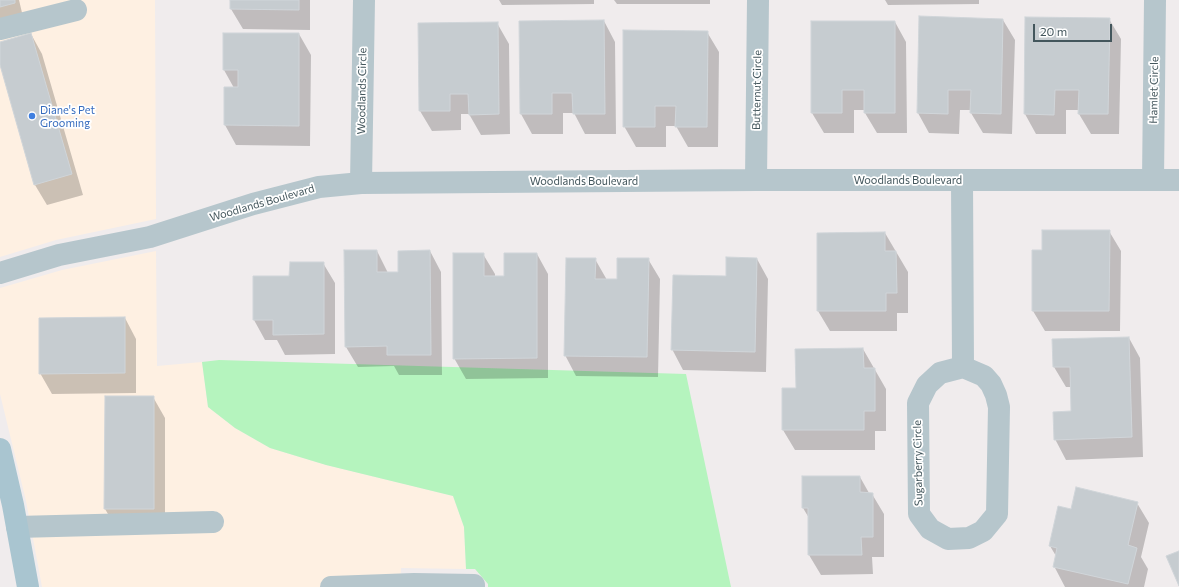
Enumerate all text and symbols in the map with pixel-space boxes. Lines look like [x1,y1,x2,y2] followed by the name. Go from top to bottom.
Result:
[1035,16,1114,42] scale bar
[1040,24,1067,38] text: 20 m
[355,47,369,135] street label: Woodlands Circle
[750,50,764,130] street label: Butternut Circle
[1147,56,1161,124] street label: Hamlet Circle
[40,103,95,129] place label: Diane's Pet Grooming
[27,111,37,121] marker: Diane's Pet Grooming
[854,173,962,187] street label: Woodlands Boulevard
[530,174,638,188] street label: Woodlands Boulevard
[208,182,316,224] street label: Woodlands Boulevard
[911,420,925,506] street label: Sugarberry Circle

